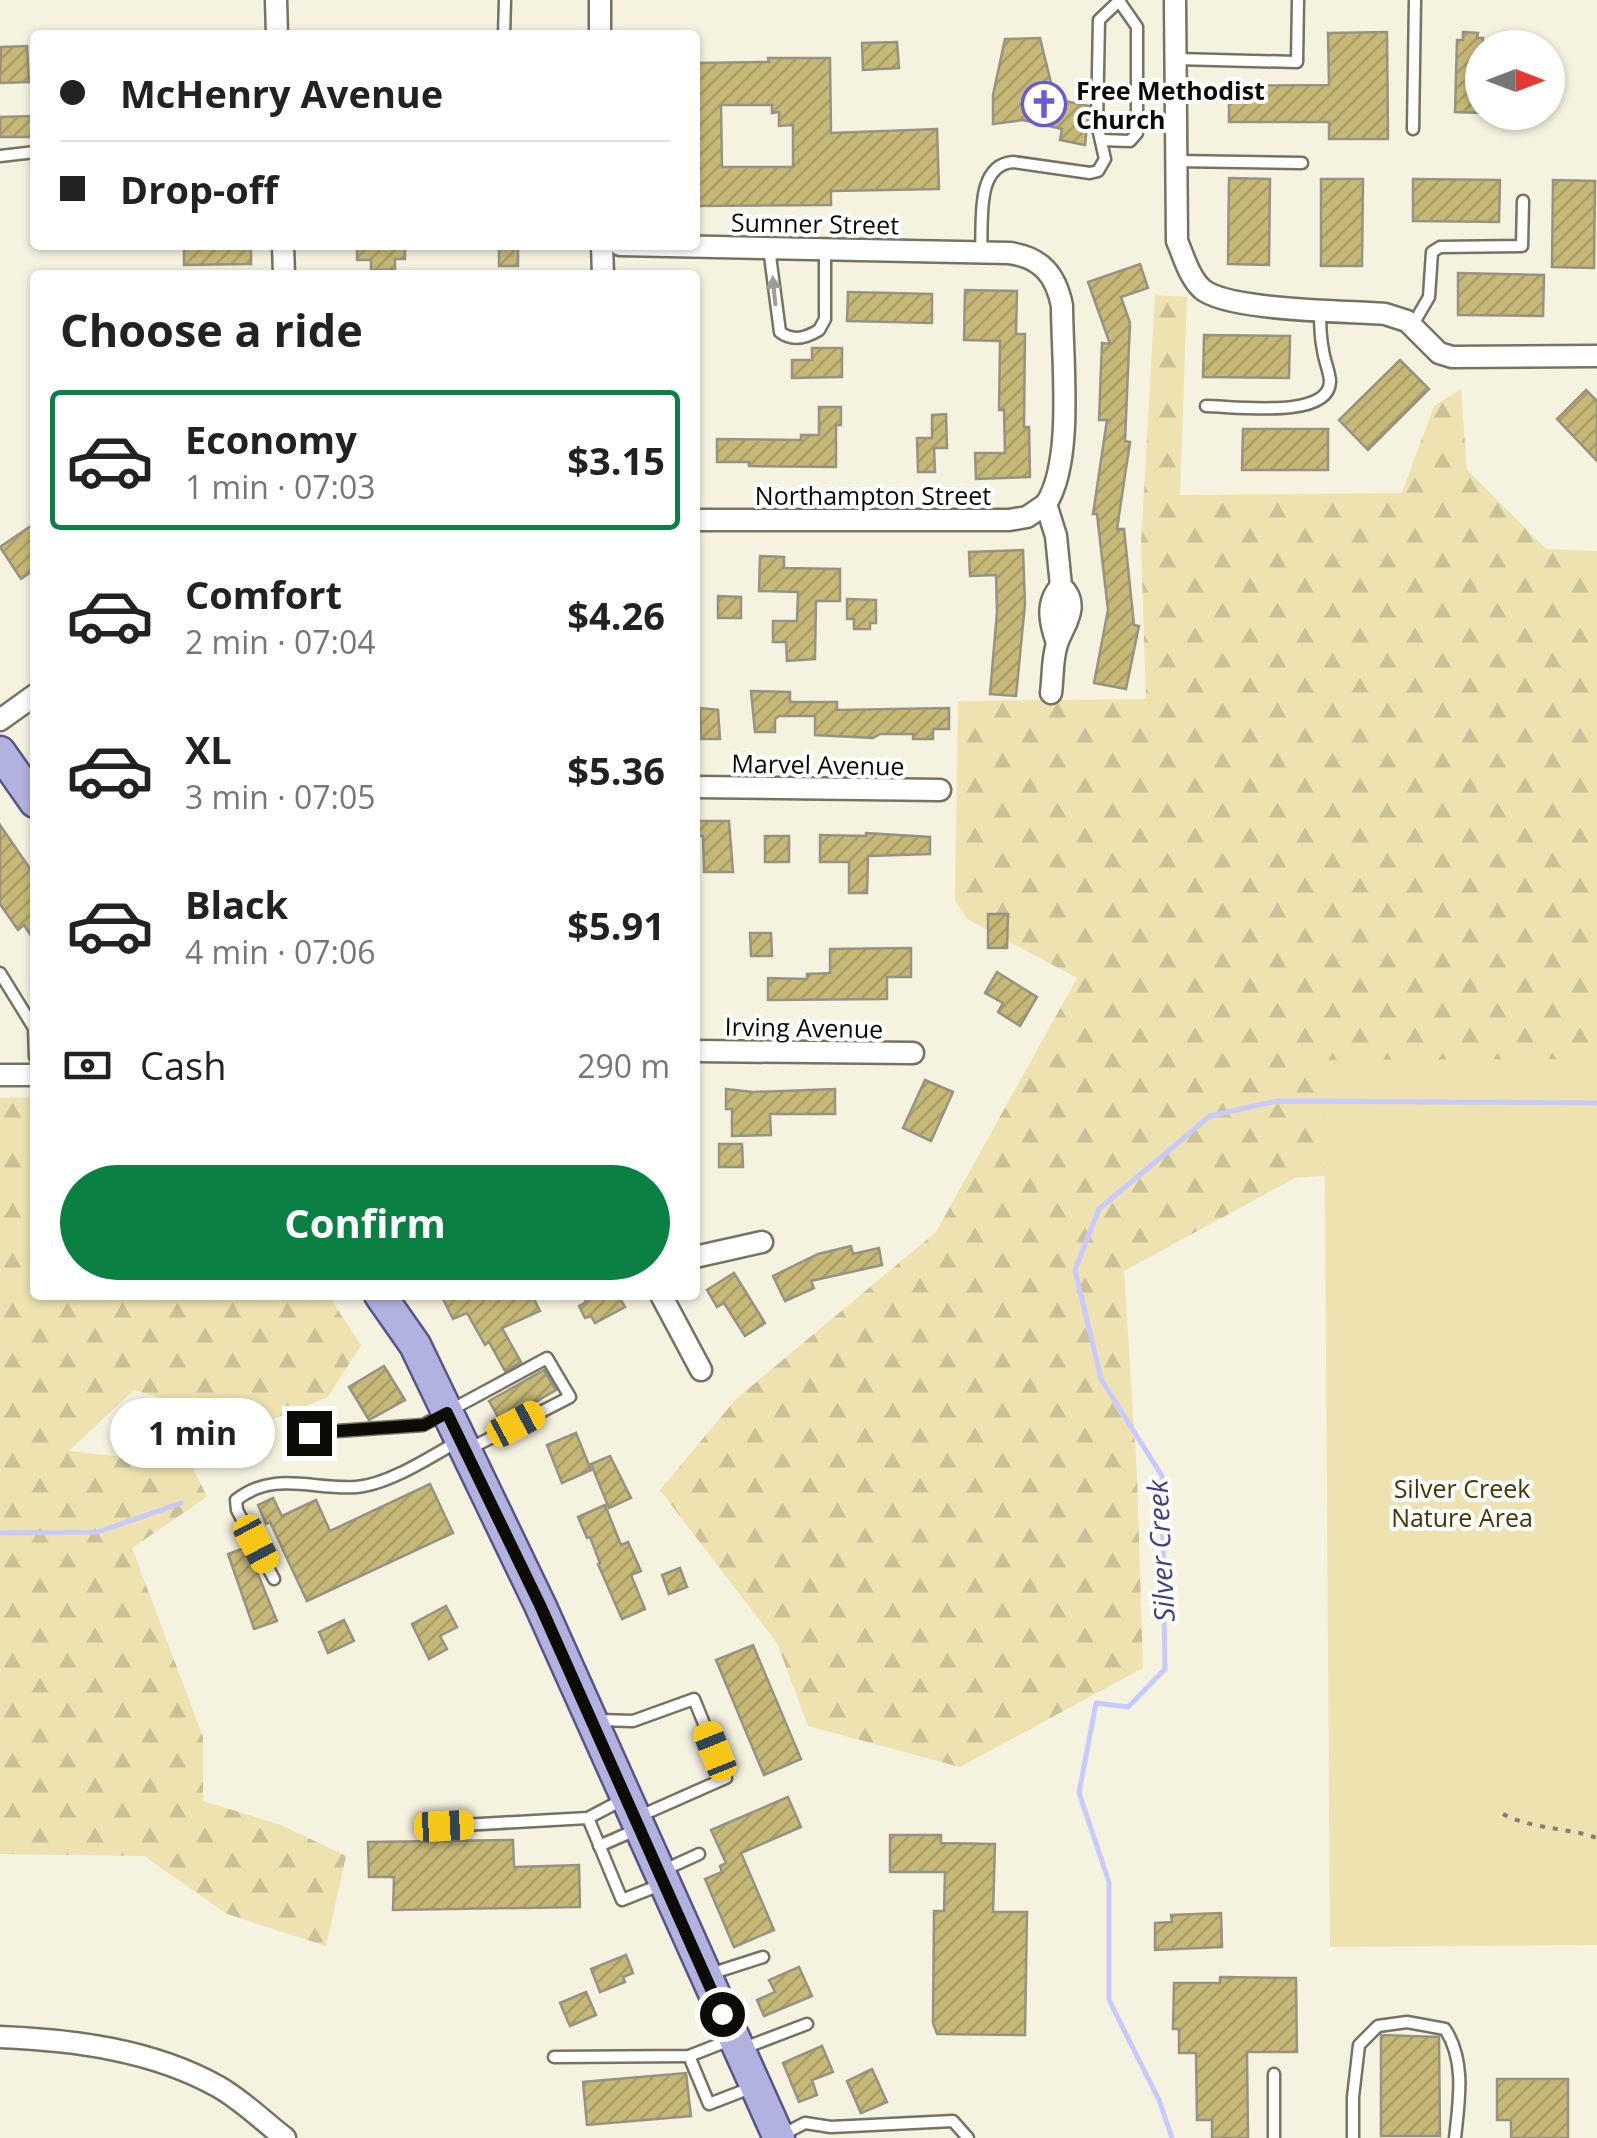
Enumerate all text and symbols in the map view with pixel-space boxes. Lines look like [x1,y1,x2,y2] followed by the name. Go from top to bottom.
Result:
[1465,30,1565,130] north arrow
[1465,30,1565,130] map controls
[120,67,443,119] text: McHenry Avenue
[1076,73,1265,136] place label: Free Methodist Church
[1021,81,1067,127] church icon: Free Methodist Church
[120,163,278,215] text: Drop-off
[731,205,899,241] street label: Sumner Street
[765,274,781,306] one-way arrow
[60,299,363,360] text: Choose a ride
[185,413,357,465] text: Economy
[65,415,155,505] icon: car
[567,434,665,486] text: $3.15
[185,465,376,508] text: 1 min · 07:03
[755,478,991,512] street label: Northampton Street
[185,568,342,620] text: Comfort
[65,570,155,660] icon: car
[567,589,665,641] text: $4.26
[185,620,376,663] text: 2 min · 07:04
[185,723,232,775] text: XL
[65,725,155,815] icon: car
[567,744,665,796] text: $5.36
[731,745,905,783] street label: Marvel Avenue
[185,775,376,818] text: 3 min · 07:05
[185,878,288,930] text: Black
[65,880,155,970] icon: car
[567,899,665,951] text: $5.91
[185,930,376,973] text: 4 min · 07:06
[724,1009,884,1045] street label: Irving Avenue
[60,1038,115,1093] icon: cash
[140,1039,226,1091] text: Cash
[577,1044,670,1087] text: 290 m
[60,1165,670,1280] button: Confirm
[482,1397,550,1451] car
[109,1398,274,1468] callout: 1 min
[148,1411,237,1454] text: 1 min
[287,1411,332,1456] route end
[1391,1471,1533,1534] park label: Silver Creek Nature Area
[1137,1478,1183,1623] water label: Silver Creek
[229,1510,283,1578] car
[690,1718,740,1784] car
[413,1809,475,1843] car
[700,1992,745,2037] route start

